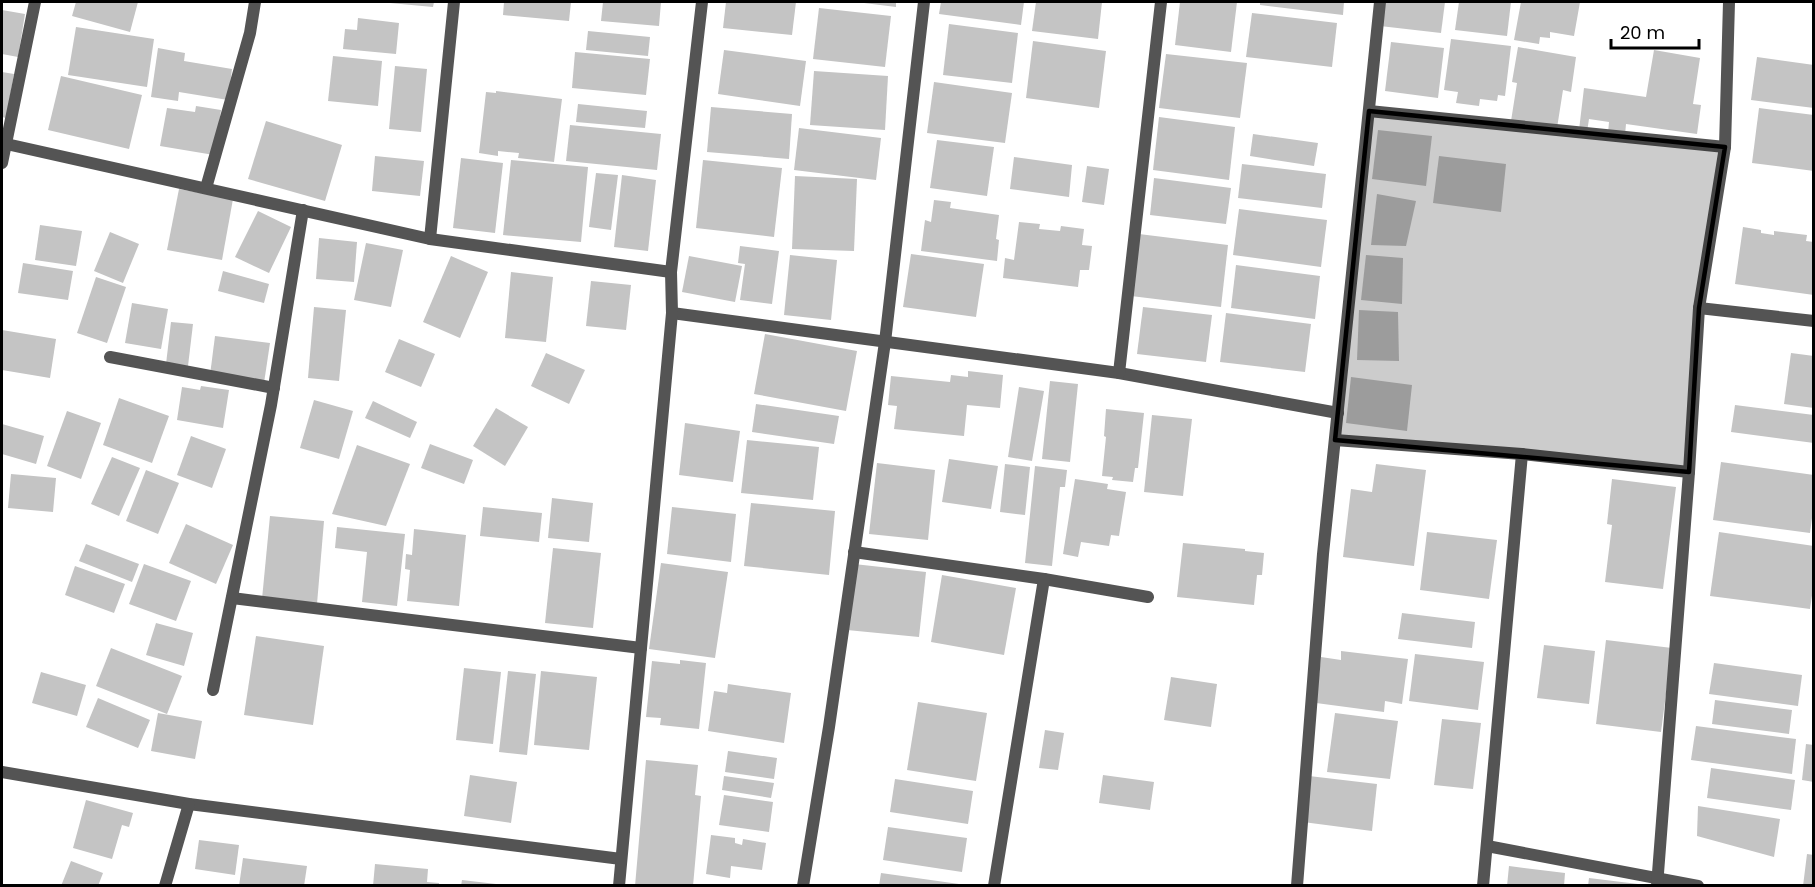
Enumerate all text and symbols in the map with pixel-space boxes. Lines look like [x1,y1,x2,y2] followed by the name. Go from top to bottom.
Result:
[1611,12,1700,50] scale bar
[1620,20,1665,45] text: 20 m

